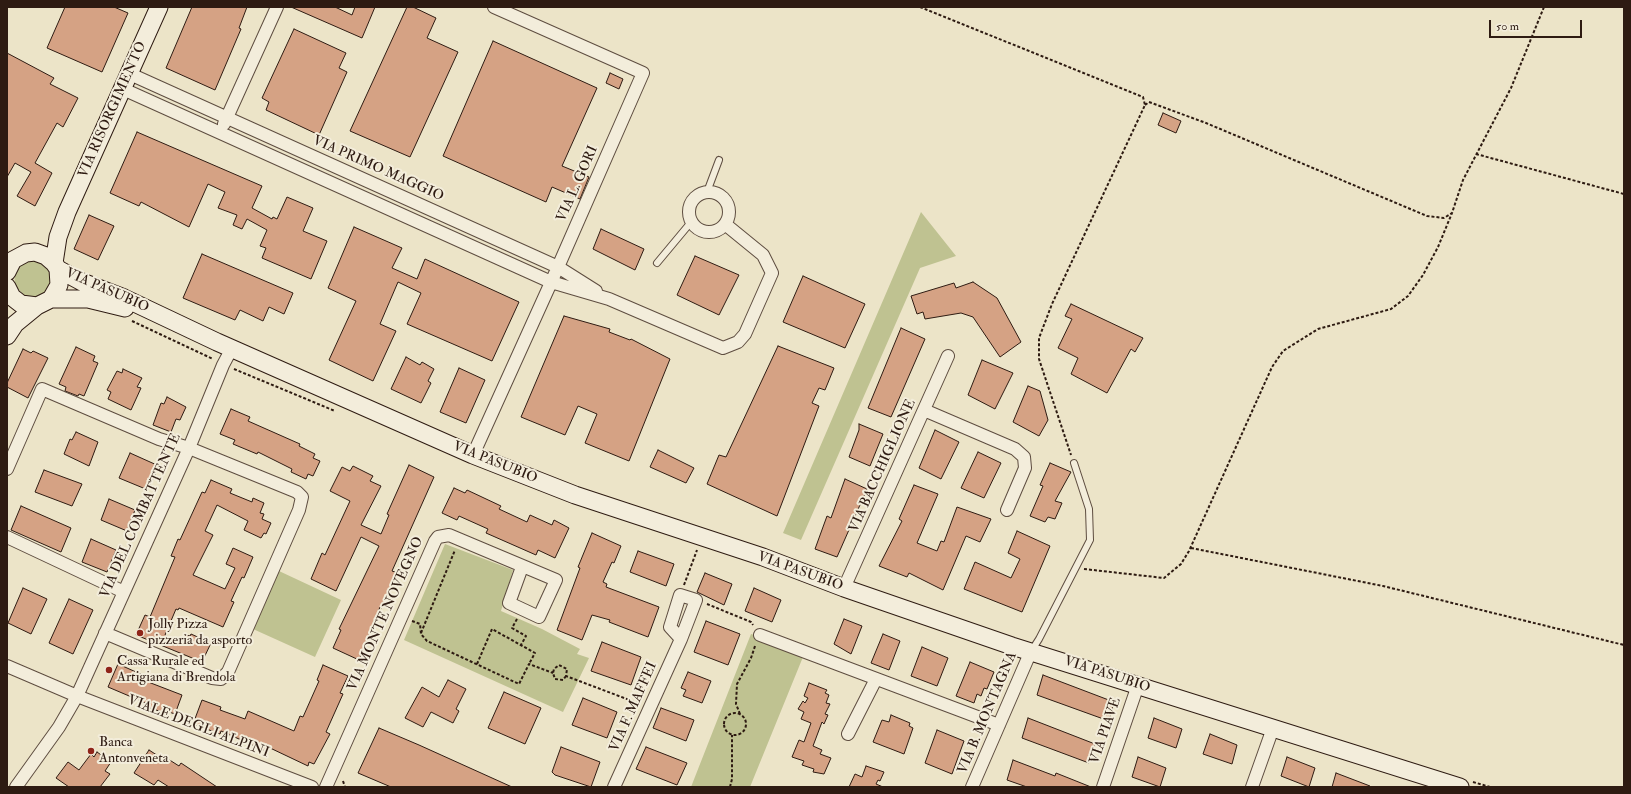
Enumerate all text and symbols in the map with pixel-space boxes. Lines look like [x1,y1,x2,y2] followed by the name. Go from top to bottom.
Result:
[1491,12,1584,38] scale bar
[1496,19,1519,34] text: 50 m
[75,39,151,181] street label: VIA RISORGIMENTO
[310,133,446,205] street label: VIA PRIMO MAGGIO
[554,143,602,225] street label: VIA L. GORI
[63,265,151,317] street label: VIA PASUBIO
[846,397,920,535] street label: VIA BACCHIGLIONE
[97,431,185,601] street label: VIA DEL COMBATTENTE
[450,438,540,488] street label: VIA PASUBIO
[344,534,428,694] street label: VIA MONTE NOVEGNO
[755,549,845,595] street label: VIA PASUBIO
[148,617,252,650] place label: Jolly Pizza pizzeria da asporto
[135,628,145,638] marker: Jolly Pizza pizzeria da asporto
[955,649,1021,777] street label: VIA B. MONTAGNA
[1062,653,1152,697] street label: VIA PASUBIO
[117,654,235,686] place label: Cassa Rurale ed Artigiana di Brendola
[607,659,661,755] street label: VIA F. MAFFEI
[104,665,114,675] marker: Cassa Rurale ed Artigiana di Brendola
[125,692,271,762] street label: VIALE DEGLI ALPINI
[1087,696,1125,766] street label: VIA PIAVE
[99,735,168,768] place label: Banca Antonveneta
[86,746,96,756] marker: Banca Antonveneta

